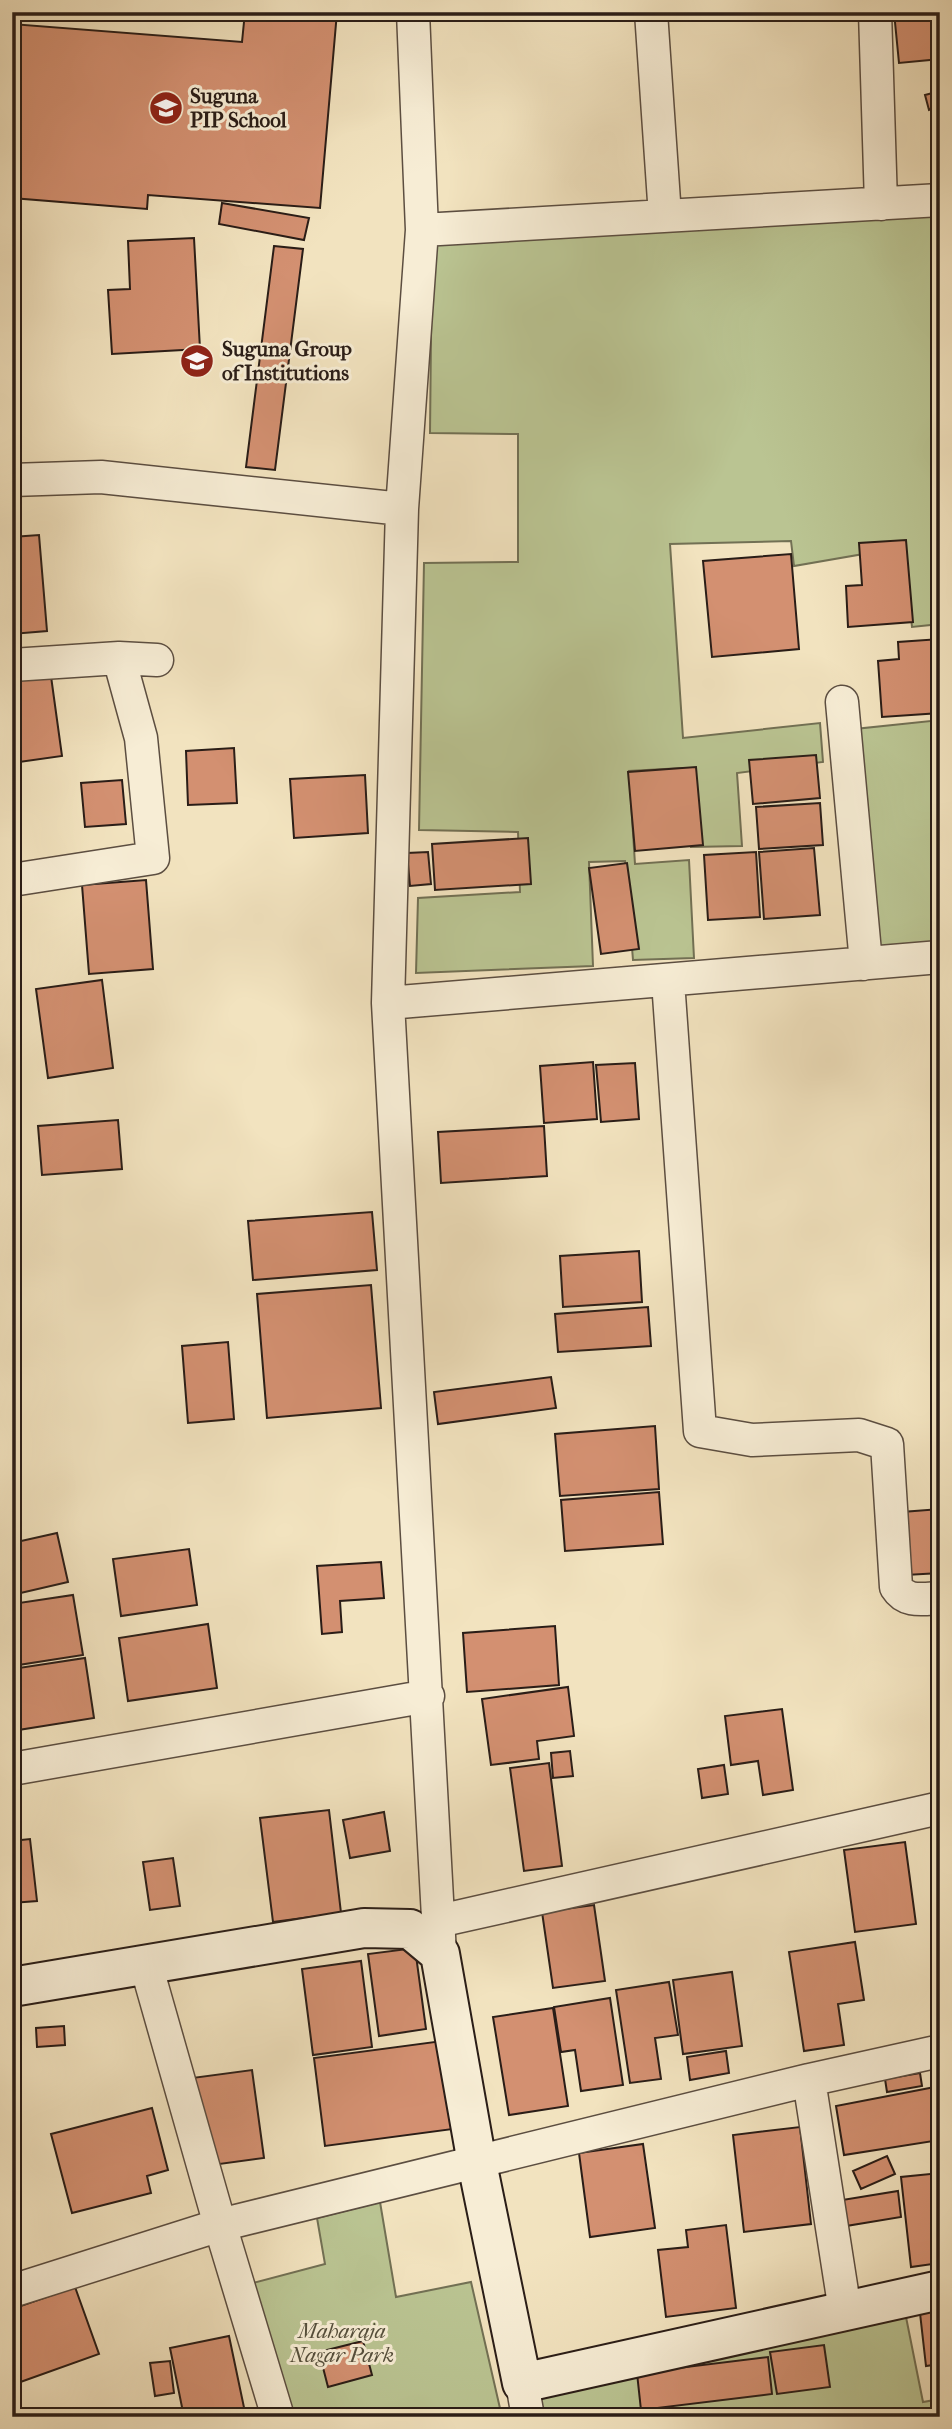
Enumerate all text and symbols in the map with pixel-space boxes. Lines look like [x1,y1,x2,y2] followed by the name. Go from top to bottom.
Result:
[190,84,287,132] place label: Suguna PIP School
[147,89,185,127] school or university icon: Suguna PIP School
[222,337,353,385] place label: Suguna Group of Institutions
[178,342,216,380] school or university icon: Suguna Group of Institutions
[289,2319,394,2367] park label: Maharaja Nagar Park

